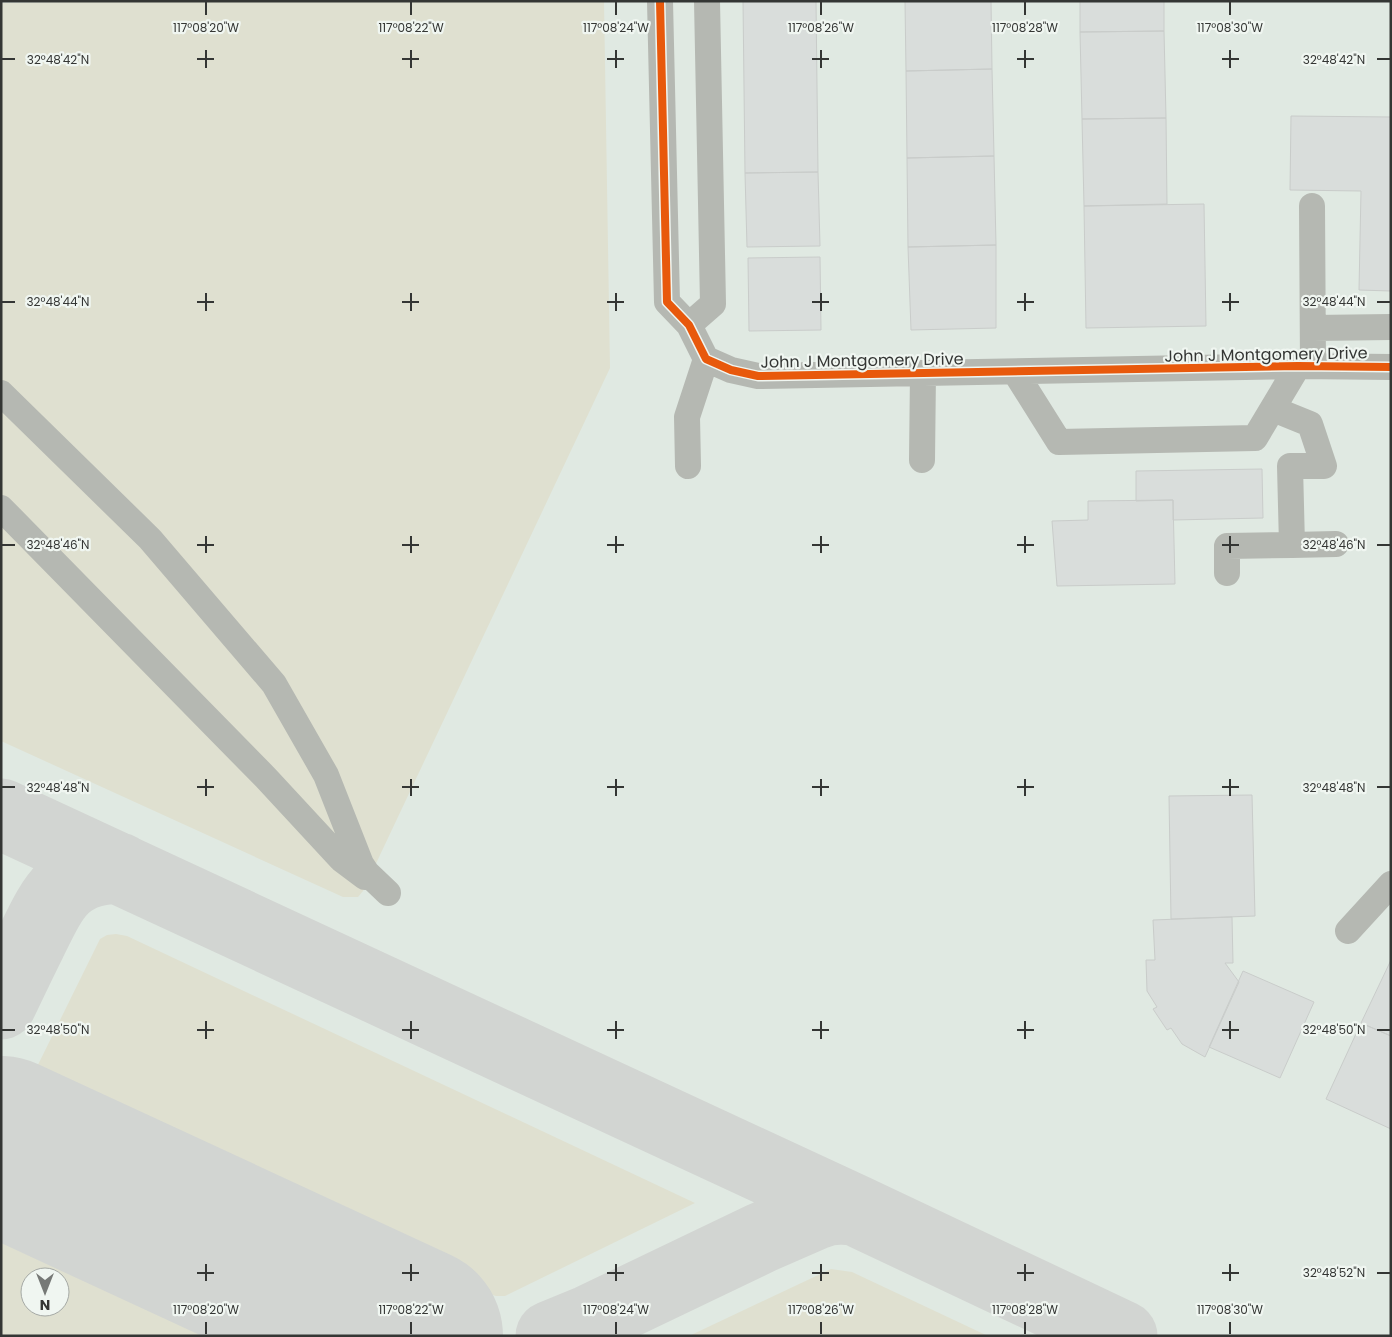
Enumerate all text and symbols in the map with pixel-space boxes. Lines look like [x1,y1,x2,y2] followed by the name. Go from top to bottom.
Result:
[173,19,239,36] text: 117°08'20"W
[378,19,444,36] text: 117°08'22"W
[583,19,649,36] text: 117°08'24"W
[788,19,854,36] text: 117°08'26"W
[992,19,1058,36] text: 117°08'28"W
[1197,19,1263,36] text: 117°08'30"W
[27,51,89,68] text: 32°48'42"N
[1303,51,1365,68] text: 32°48'42"N
[27,293,89,310] text: 32°48'44"N
[1303,293,1365,310] text: 32°48'44"N
[1164,341,1368,368] street label: John J Montgomery Drive
[760,347,964,374] street label: John J Montgomery Drive
[26,536,90,553] text: 32°48'46"N
[1302,536,1366,553] text: 32°48'46"N
[27,779,89,796] text: 32°48'48"N
[1303,779,1365,796] text: 32°48'48"N
[27,1021,89,1038] text: 32°48'50"N
[1303,1021,1365,1038] text: 32°48'50"N
[1303,1264,1365,1281] text: 32°48'52"N
[20,1267,70,1317] north arrow
[40,1295,50,1315] text: N
[173,1301,239,1318] text: 117°08'20"W
[378,1301,444,1318] text: 117°08'22"W
[583,1301,649,1318] text: 117°08'24"W
[788,1301,854,1318] text: 117°08'26"W
[992,1301,1058,1318] text: 117°08'28"W
[1197,1301,1263,1318] text: 117°08'30"W

